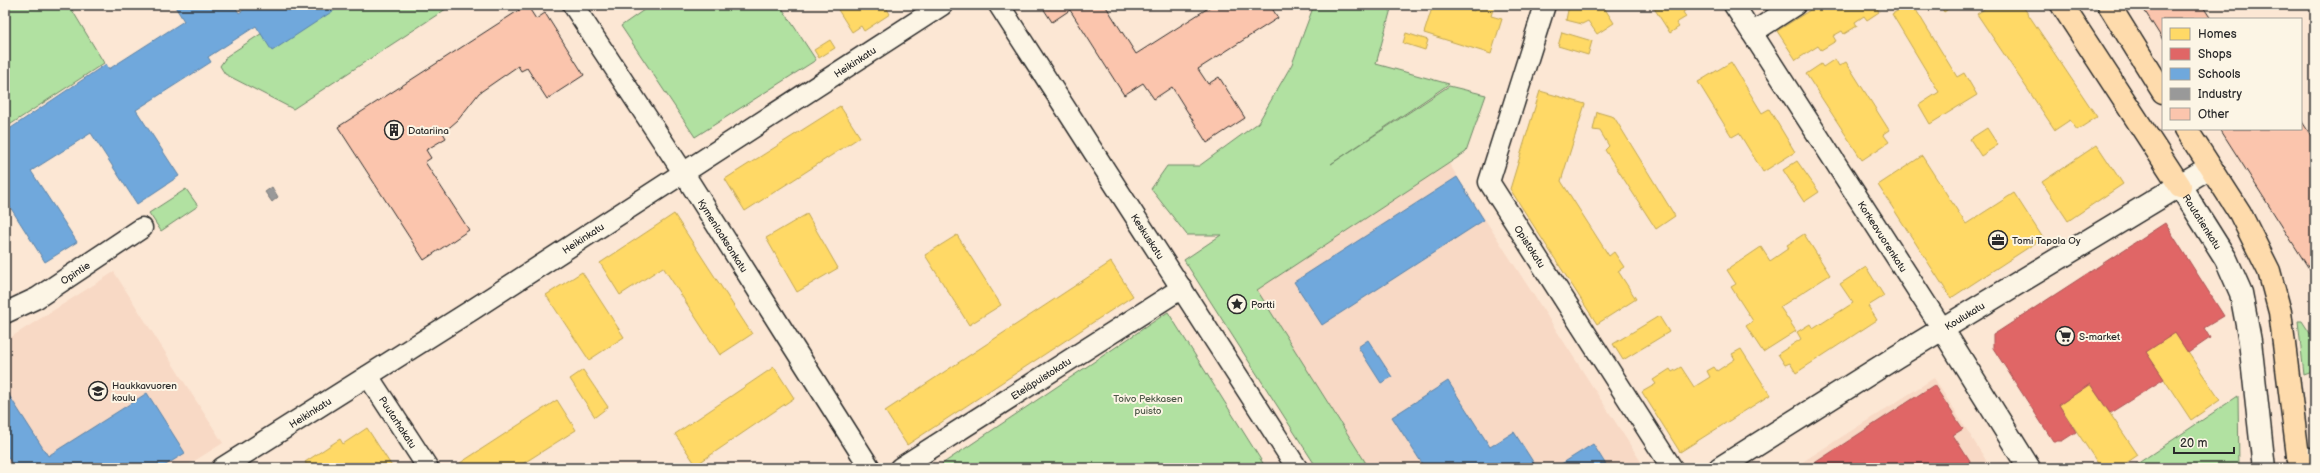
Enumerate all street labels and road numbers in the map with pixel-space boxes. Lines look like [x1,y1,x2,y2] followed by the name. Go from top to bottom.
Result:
[832,45,878,80] street label: Heikinkatu
[2180,192,2223,252] street label: Rautatienkatu
[695,197,750,275] street label: Kymenlaaksonkatu
[1855,199,1909,275] street label: Korkeavuorenkatu
[1128,212,1166,262] street label: Keskuskatu
[560,221,607,257] street label: Heikinkatu
[1511,223,1547,270] street label: Opistokatu
[59,259,93,288] street label: Opintie
[1943,300,1987,333] street label: Koulukatu
[1009,355,1074,403] street label: Eteläpuistokatu
[376,394,419,451] street label: Puutarhakatu
[287,396,334,431] street label: Heikinkatu

